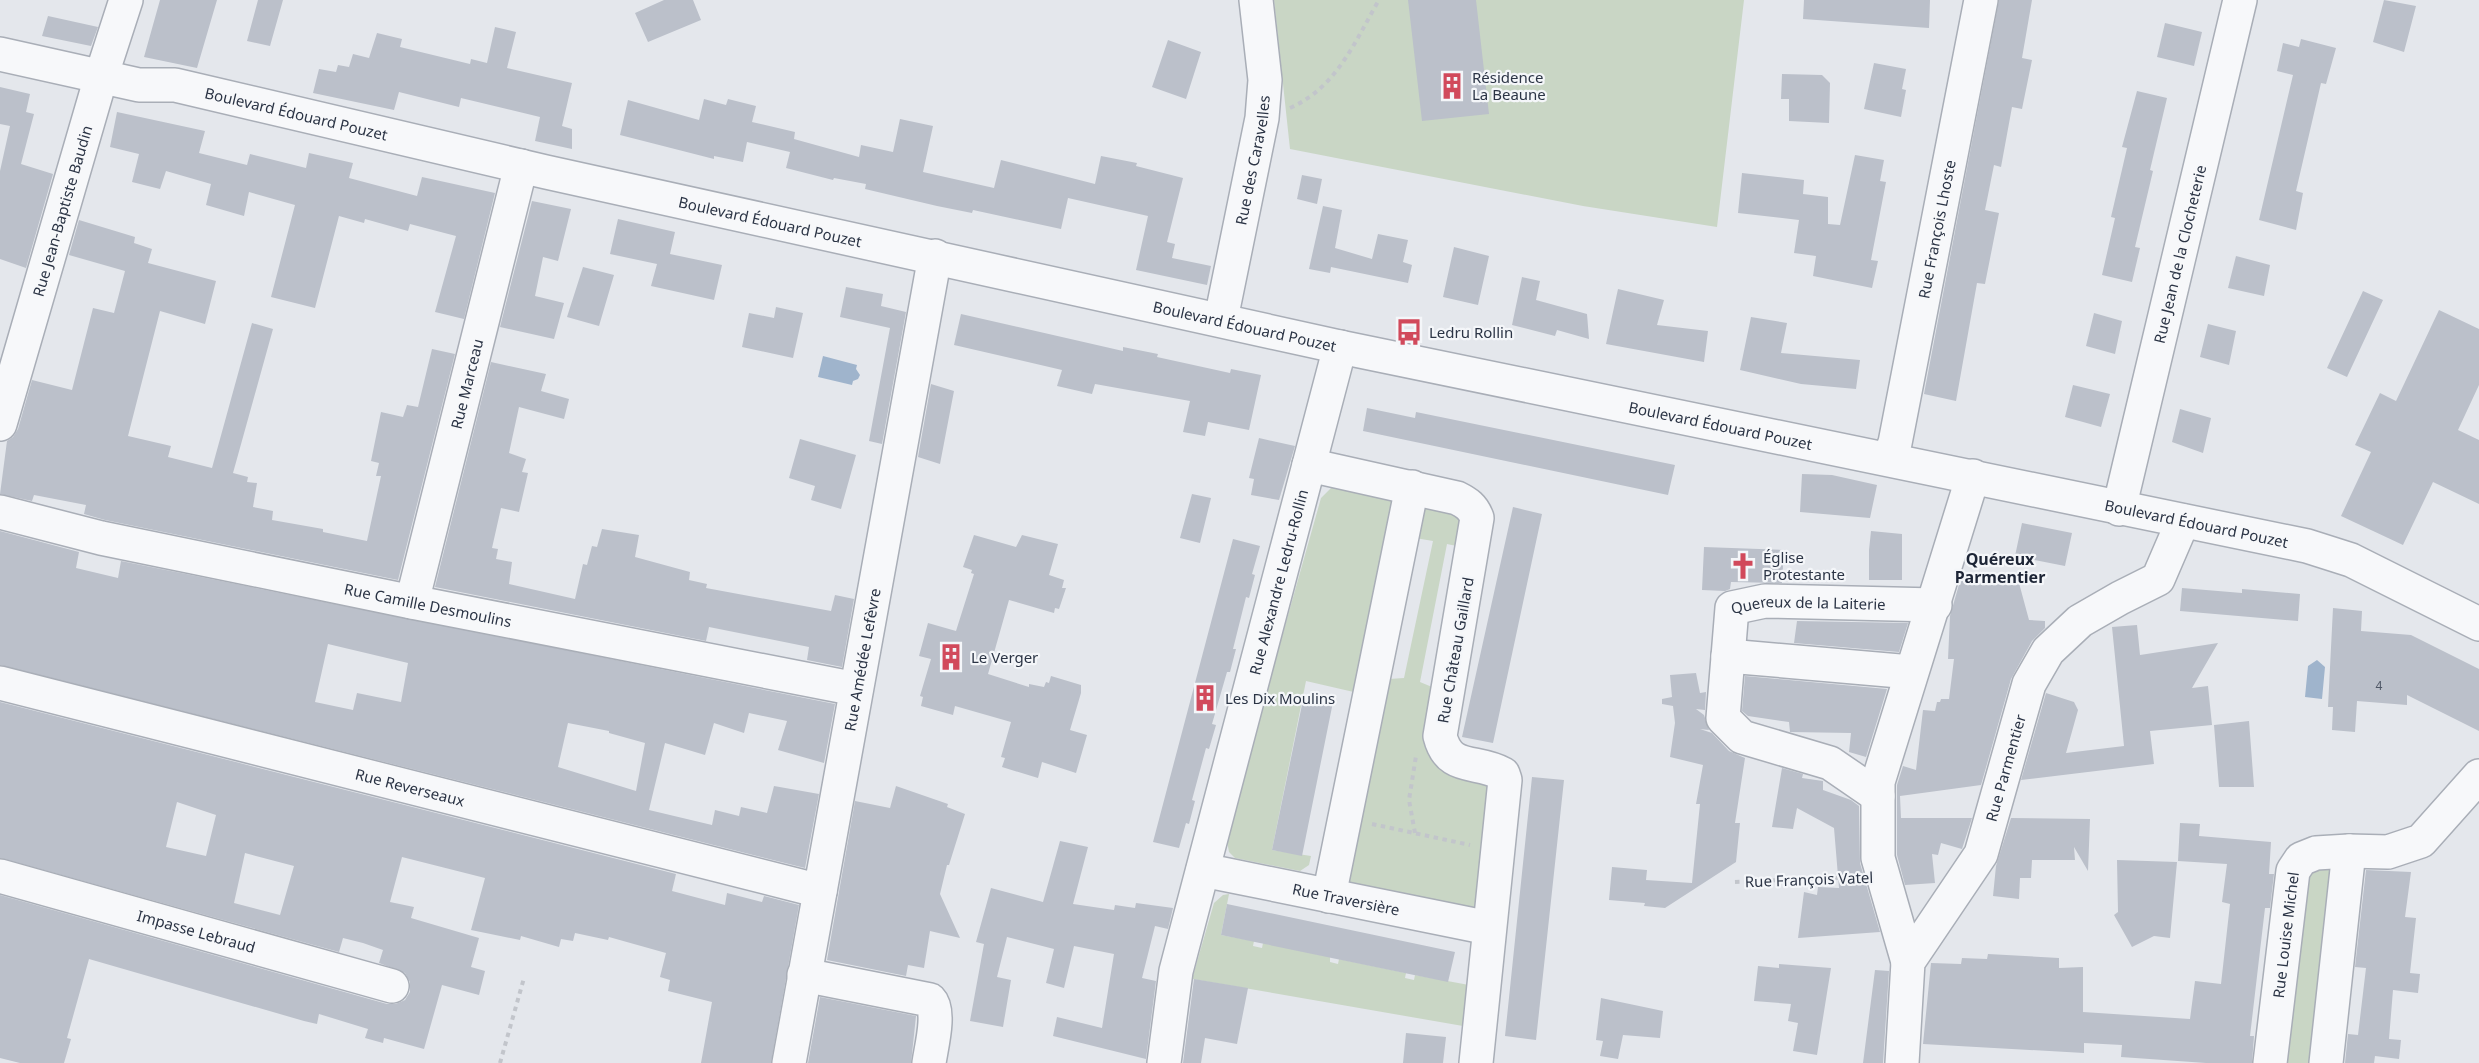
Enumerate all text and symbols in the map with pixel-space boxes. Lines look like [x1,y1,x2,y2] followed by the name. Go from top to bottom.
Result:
[1472,67,1546,104] place label: Résidence La Beaune
[1437,71,1467,101] building icon: Résidence La Beaune
[203,82,390,145] street label: Boulevard Édouard Pouzet
[1230,95,1274,227] street label: Rue des Caravelles
[28,123,96,299] street label: Rue Jean-Baptiste Baudin
[1913,158,1960,300] street label: Rue François Lhoste
[2149,163,2210,345] street label: Rue Jean de la Clocheterie
[677,192,864,251] street label: Boulevard Édouard Pouzet
[1151,296,1339,356] street label: Boulevard Édouard Pouzet
[1394,317,1424,347] bus stop icon: Ledru Rollin
[1429,322,1513,342] place label: Ledru Rollin
[446,337,487,431] street label: Rue Marceau
[1627,397,1815,454] street label: Boulevard Édouard Pouzet
[1244,487,1312,677] street label: Rue Alexandre Ledru-Rollin
[2103,495,2291,552] street label: Boulevard Édouard Pouzet
[1763,547,1845,584] place label: Église Protestante
[1955,548,2045,588] district label: Quéreux Parmentier
[1728,551,1758,581] church icon: Église Protestante
[1432,575,1478,725] street label: Rue Château Gaillard
[343,578,513,631] street label: Rue Camille Desmoulins
[839,586,885,733] street label: Rue Amédée Lefèvre
[1729,591,1886,618] street label: Quereux de la Laiterie
[936,642,966,672] building icon: Le Verger
[971,647,1038,667] place label: Le Verger
[2376,677,2383,694] house number: 4
[1190,683,1220,713] building icon: Les Dix Moulins
[1225,688,1335,708] place label: Les Dix Moulins
[1981,712,2030,824] street label: Rue Parmentier
[353,764,467,810] street label: Rue Reverseaux
[1744,867,1874,891] street label: Rue François Vatel
[2268,871,2303,999] street label: Rue Louise Michel
[1291,878,1402,920] street label: Rue Traversière
[135,905,258,957] street label: Impasse Lebraud

